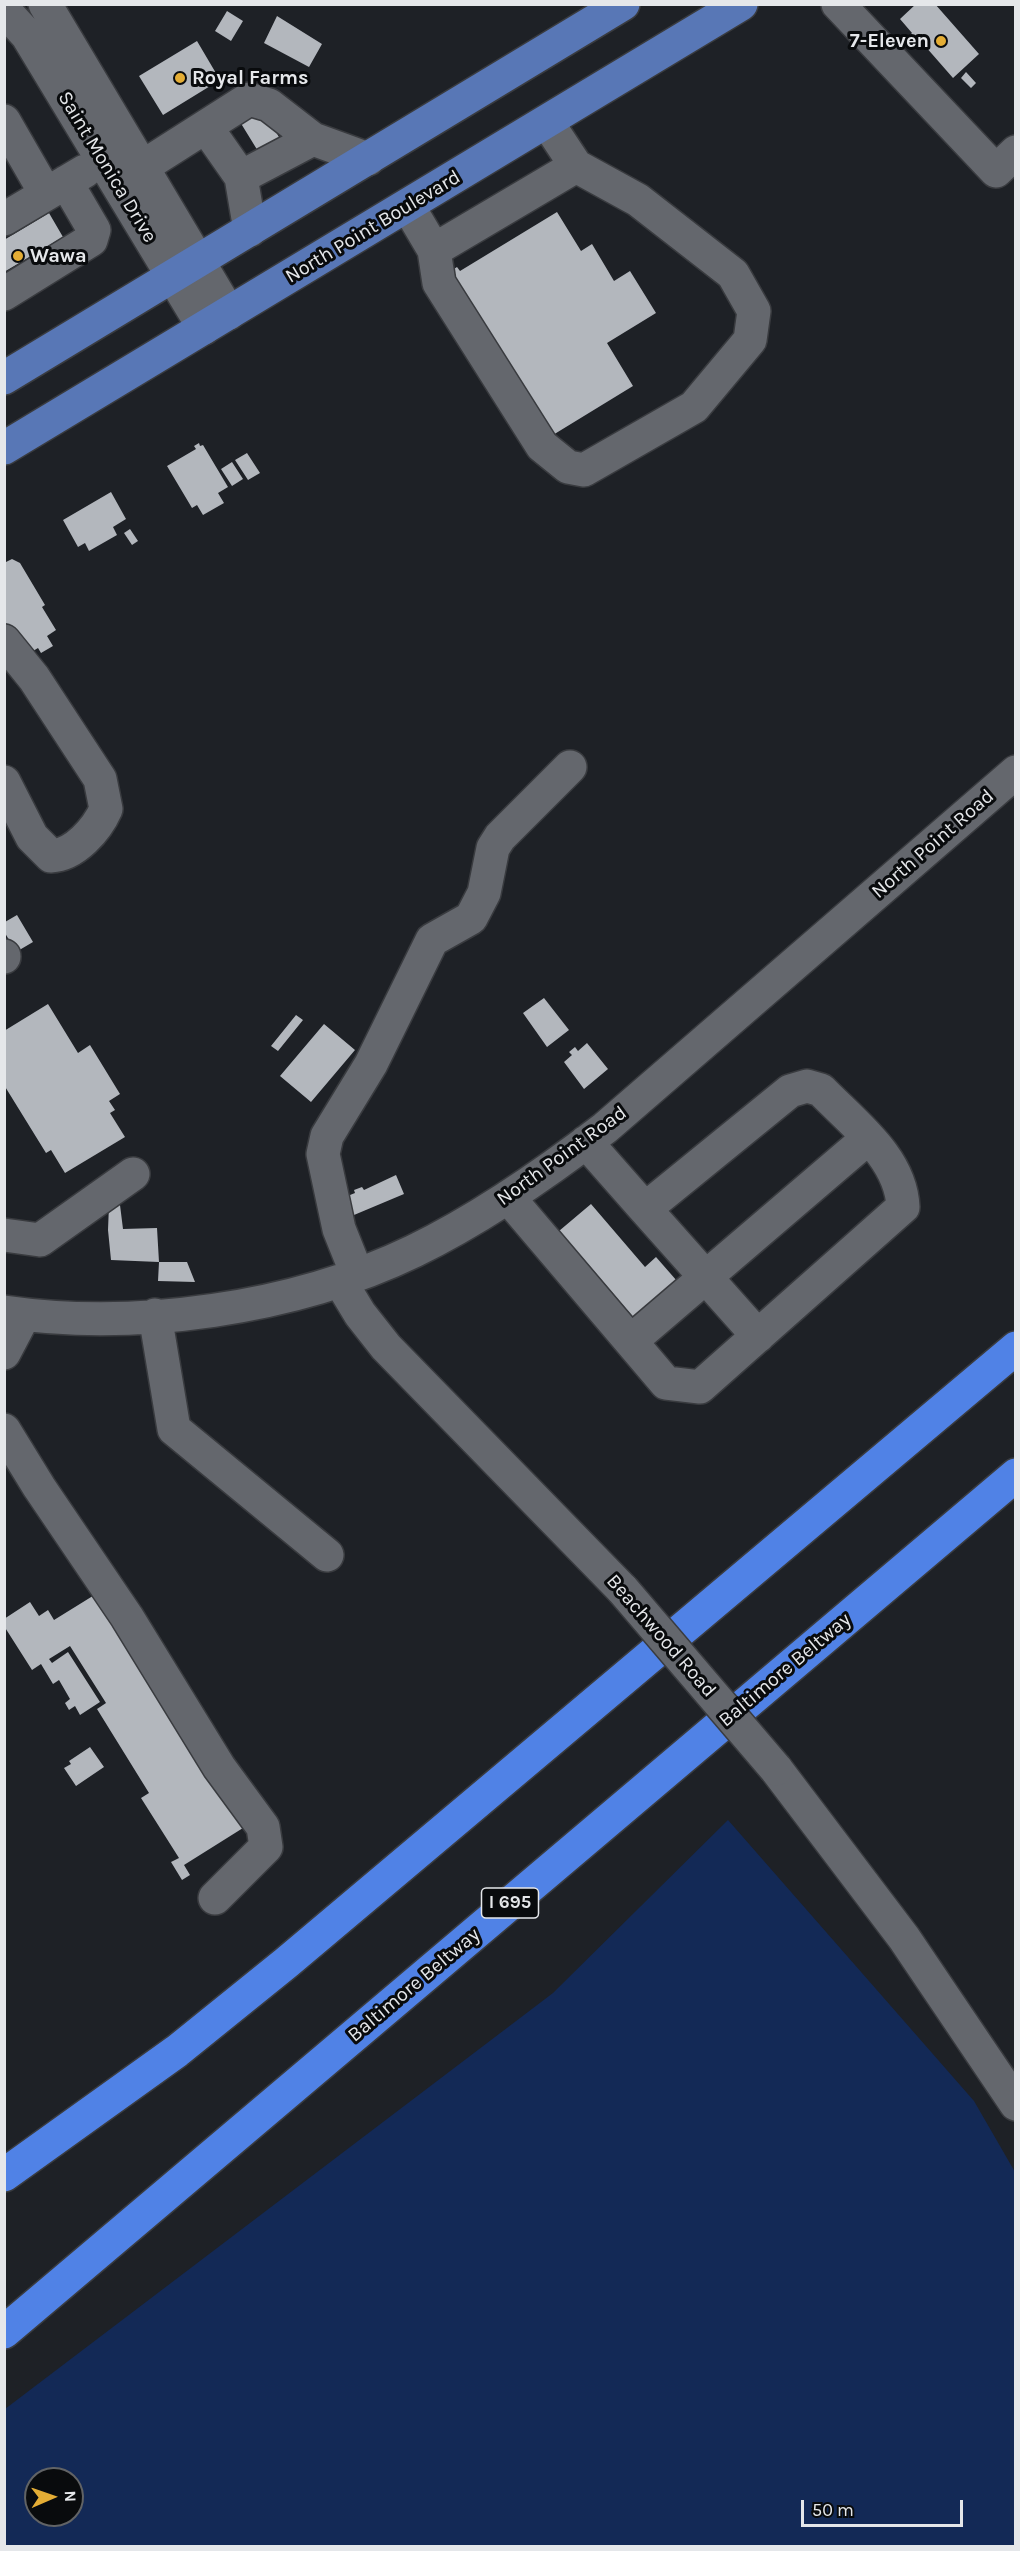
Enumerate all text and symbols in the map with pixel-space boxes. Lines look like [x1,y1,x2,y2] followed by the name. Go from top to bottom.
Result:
[850,29,929,53] place label: 7-Eleven
[934,34,948,48] marker: 7-Eleven
[192,66,309,90] place label: Royal Farms
[173,71,187,85] marker: Royal Farms
[52,87,162,247] street label: Saint Monica Drive
[281,165,465,289] street label: North Point Boulevard
[30,244,87,268] place label: Wawa
[11,249,25,263] marker: Wawa
[867,784,999,904] street label: North Point Road
[492,1101,632,1211] street label: North Point Road
[601,1570,721,1702] street label: Beachwood Road
[714,1608,856,1732] street label: Baltimore Beltway
[482,1888,538,1918] road number: I 695
[343,1923,485,2047] street label: Baltimore Beltway
[24,2467,84,2527] north arrow
[804,2488,966,2526] scale bar
[61,2490,80,2502] text: N
[812,2499,854,2521] text: 50 m

